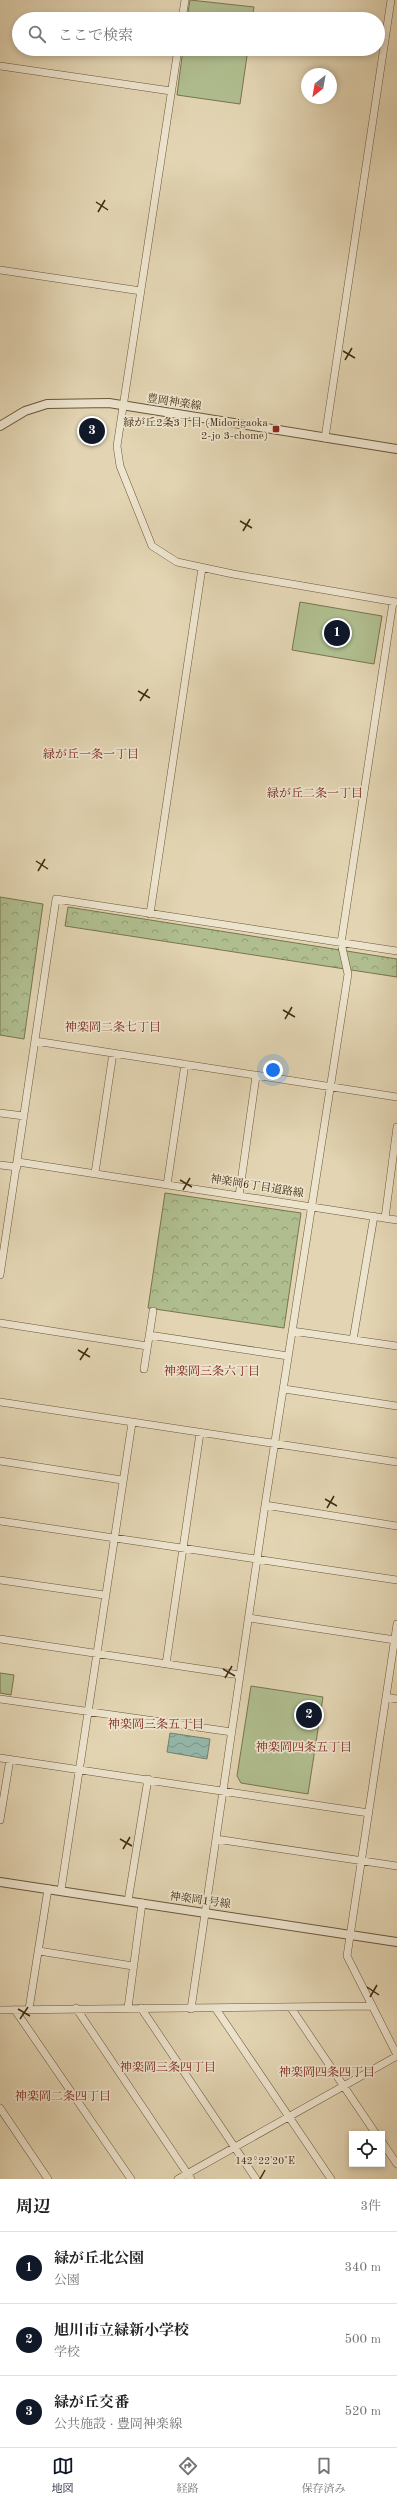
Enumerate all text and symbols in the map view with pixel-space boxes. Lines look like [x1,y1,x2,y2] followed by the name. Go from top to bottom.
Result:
[12,12,385,56] search box
[26,23,48,45] icon: search
[58,29,133,44] text: ここで検索
[301,68,337,104] north arrow
[146,391,202,413] street label: 豊岡神楽線
[79,416,105,446] pin: 3
[123,416,269,442] place label: 緑が丘2条3丁目 (Midorigaoka 2-jo 3-chome)
[271,424,281,434] marker: 緑が丘2条3丁目 (Midorigaoka 2-jo 3-chome)
[324,618,350,648] pin: 1
[43,747,139,761] district label: 緑が丘一条一丁目
[267,786,363,800] district label: 緑が丘二条一丁目
[65,1020,161,1034] district label: 神楽岡二条七丁目
[263,1060,283,1080] your location
[210,1172,305,1200] street label: 神楽岡6丁目道路線
[164,1364,260,1378] district label: 神楽岡三条六丁目
[296,1700,322,1730] pin: 2
[108,1717,204,1731] district label: 神楽岡三条五丁目
[256,1740,352,1754] district label: 神楽岡四条五丁目
[169,1889,231,1911] street label: 神楽岡1号線
[120,2060,216,2074] district label: 神楽岡三条四丁目
[279,2065,375,2079] district label: 神楽岡四条四丁目
[15,2089,111,2103] district label: 神楽岡二条四丁目
[349,2131,385,2167] map controls
[349,2131,385,2167] button: locate
[235,2156,295,2166] text: 142°22'20"E
[16,2199,50,2216] text: 周辺
[360,2200,381,2213] text: 3件
[54,2252,144,2267] text: 緑が丘北公園
[25,2261,33,2274] text: 1
[344,2261,381,2274] text: 340 m
[54,2274,80,2287] text: 公園
[54,2324,189,2339] text: 旭川市立緑新小学校
[25,2333,33,2346] text: 2
[344,2333,381,2346] text: 500 m
[54,2346,80,2359] text: 学校
[54,2396,129,2411] text: 緑が丘交番
[25,2405,33,2418] text: 3
[344,2405,381,2418] text: 520 m
[54,2418,182,2431] text: 公共施設 · 豊岡神楽線
[52,2455,74,2497] tab: 地図
[177,2455,199,2497] tab: 経路
[302,2455,346,2497] tab: 保存済み

